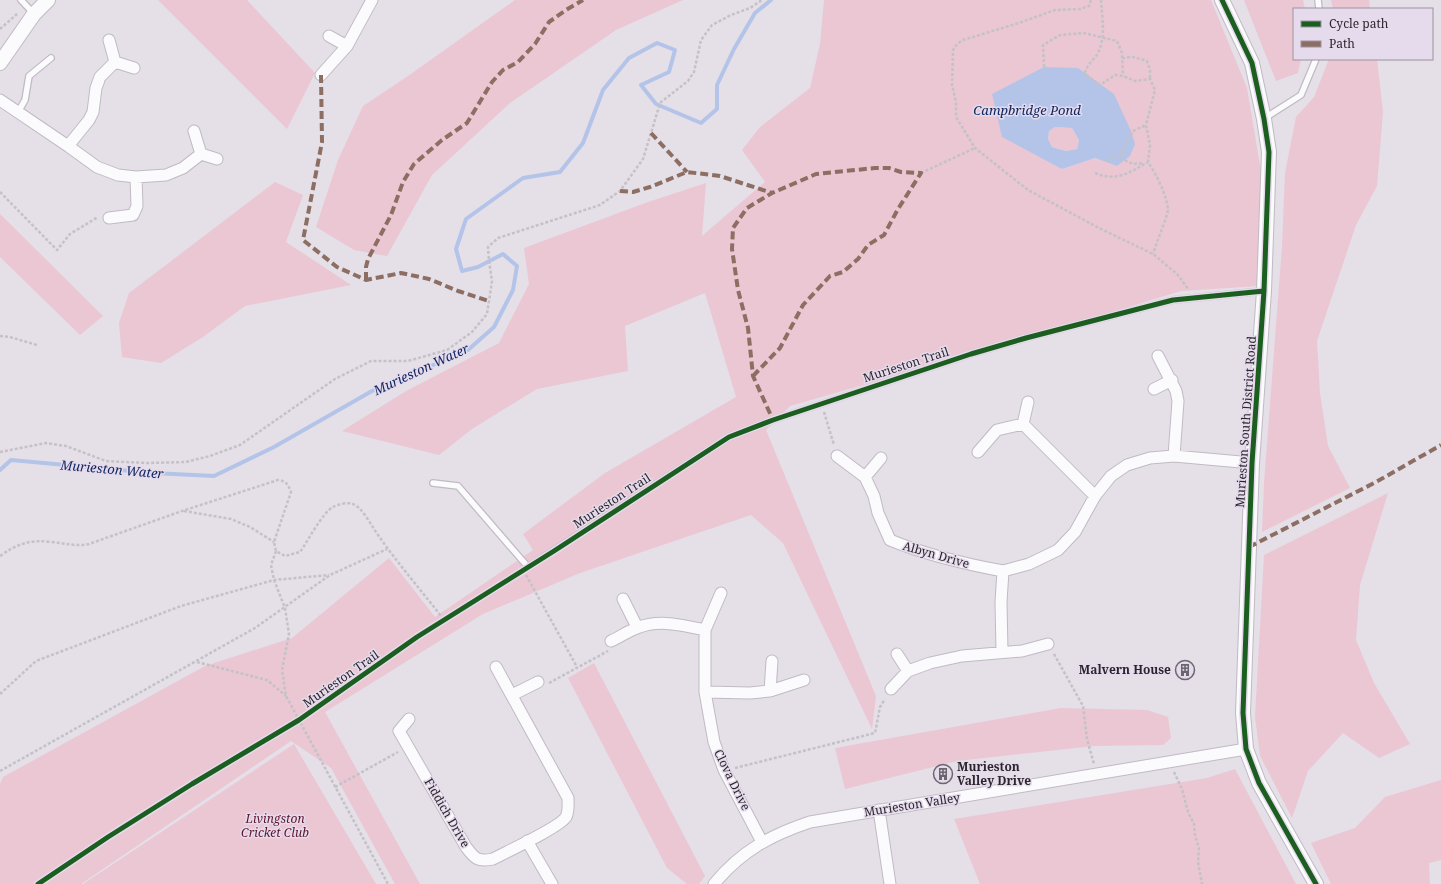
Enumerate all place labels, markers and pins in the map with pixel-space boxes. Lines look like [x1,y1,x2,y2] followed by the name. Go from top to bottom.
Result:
[1174,659,1196,681] building icon: Malvern House
[1079,661,1171,678] place label: Malvern House
[957,758,1031,789] place label: Murieston Valley Drive
[932,763,954,785] building icon: Murieston Valley Drive

